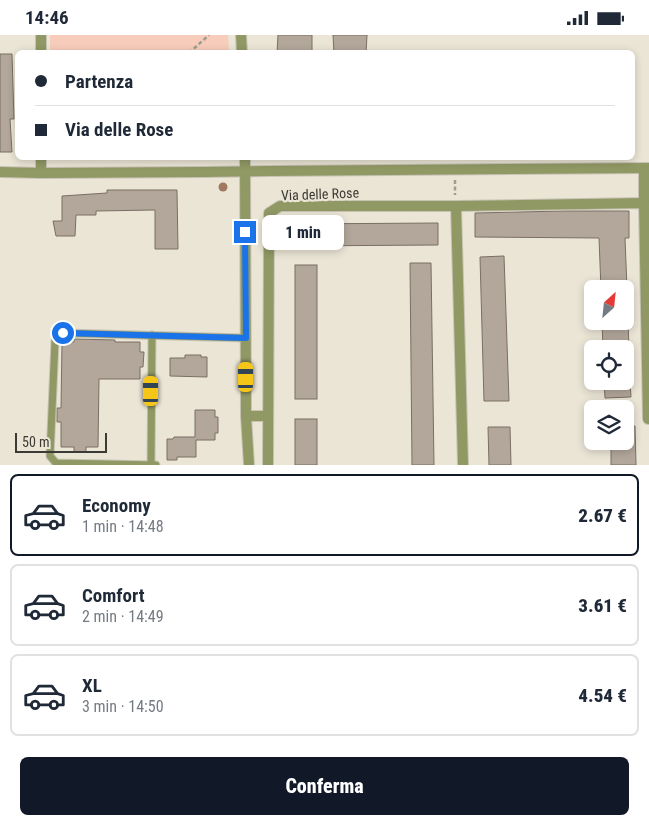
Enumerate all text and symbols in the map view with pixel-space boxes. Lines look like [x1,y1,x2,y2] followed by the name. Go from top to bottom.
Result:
[25,6,69,29] text: 14:46
[65,70,133,93] text: Partenza
[65,118,173,141] text: Via delle Rose
[281,185,360,203] street label: Via delle Rose
[262,215,345,249] callout: 1 min
[234,221,256,243] route end
[285,223,321,242] text: 1 min
[584,280,634,330] north arrow
[584,280,634,450] map controls
[52,322,74,344] route start
[584,340,634,390] button: locate
[238,362,253,392] car
[143,376,158,406] car
[584,400,634,450] button: layers
[15,430,108,453] scale bar
[22,434,50,450] text: 50 m
[22,493,67,538] icon: car
[82,494,151,517] text: Economy
[578,504,627,527] text: 2.67 €
[82,517,164,536] text: 1 min · 14:48
[22,583,67,628] icon: car
[82,584,145,607] text: Comfort
[578,594,627,617] text: 3.61 €
[82,607,164,626] text: 2 min · 14:49
[22,673,67,718] icon: car
[82,674,102,697] text: XL
[578,684,627,707] text: 4.54 €
[82,697,164,716] text: 3 min · 14:50
[20,757,629,815] button: Conferma

